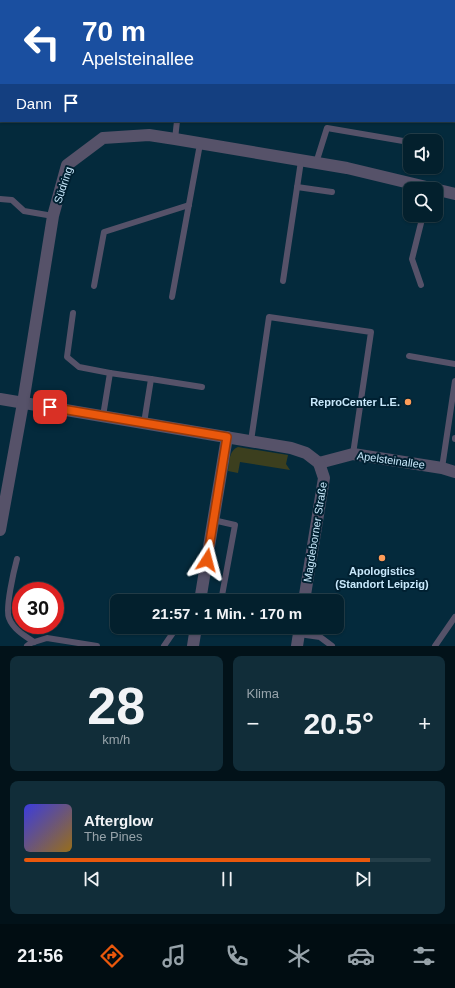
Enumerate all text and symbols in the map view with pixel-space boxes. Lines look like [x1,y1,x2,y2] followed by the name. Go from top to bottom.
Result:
[16,16,68,68] icon: left
[82,16,146,47] text: 70 m
[82,49,194,69] text: Apelsteinallee
[60,92,82,114] icon: arrive
[16,95,52,112] text: Dann
[403,134,443,222] map controls
[403,134,443,174] button: sound
[51,165,75,205] street label: Südring
[403,182,443,222] button: search
[33,390,67,424] pin
[39,396,61,418] icon: arrive
[310,396,400,408] place label: ReproCenter L.E.
[403,397,413,407] marker: ReproCenter L.E.
[356,449,426,471] street label: Apelsteinallee
[301,481,329,583] street label: Magdeborner Straße
[186,539,228,581] position arrow
[377,553,387,563] marker: Apologistics (Standort Leipzig)
[335,565,429,590] place label: Apologistics (Standort Leipzig)
[12,582,64,634] speed limit sign: 30
[152,605,302,622] text: 21:57 · 1 Min. · 170 m
[87,677,145,735] text: 28
[247,686,279,701] text: Klima
[304,707,374,740] text: 20.5°
[247,711,259,736] text: −
[418,711,431,736] text: +
[102,732,130,747] text: km/h
[84,812,153,829] text: Afterglow
[84,829,143,844] text: The Pines
[81,868,103,890] icon: previous
[216,868,238,890] icon: pause
[352,868,374,890] icon: next
[98,942,126,970] icon: directions
[160,942,188,970] icon: music
[223,942,251,970] icon: phone
[285,942,313,970] icon: climate
[347,942,375,970] icon: car
[410,942,438,970] icon: filters
[17,946,63,966] text: 21:56

